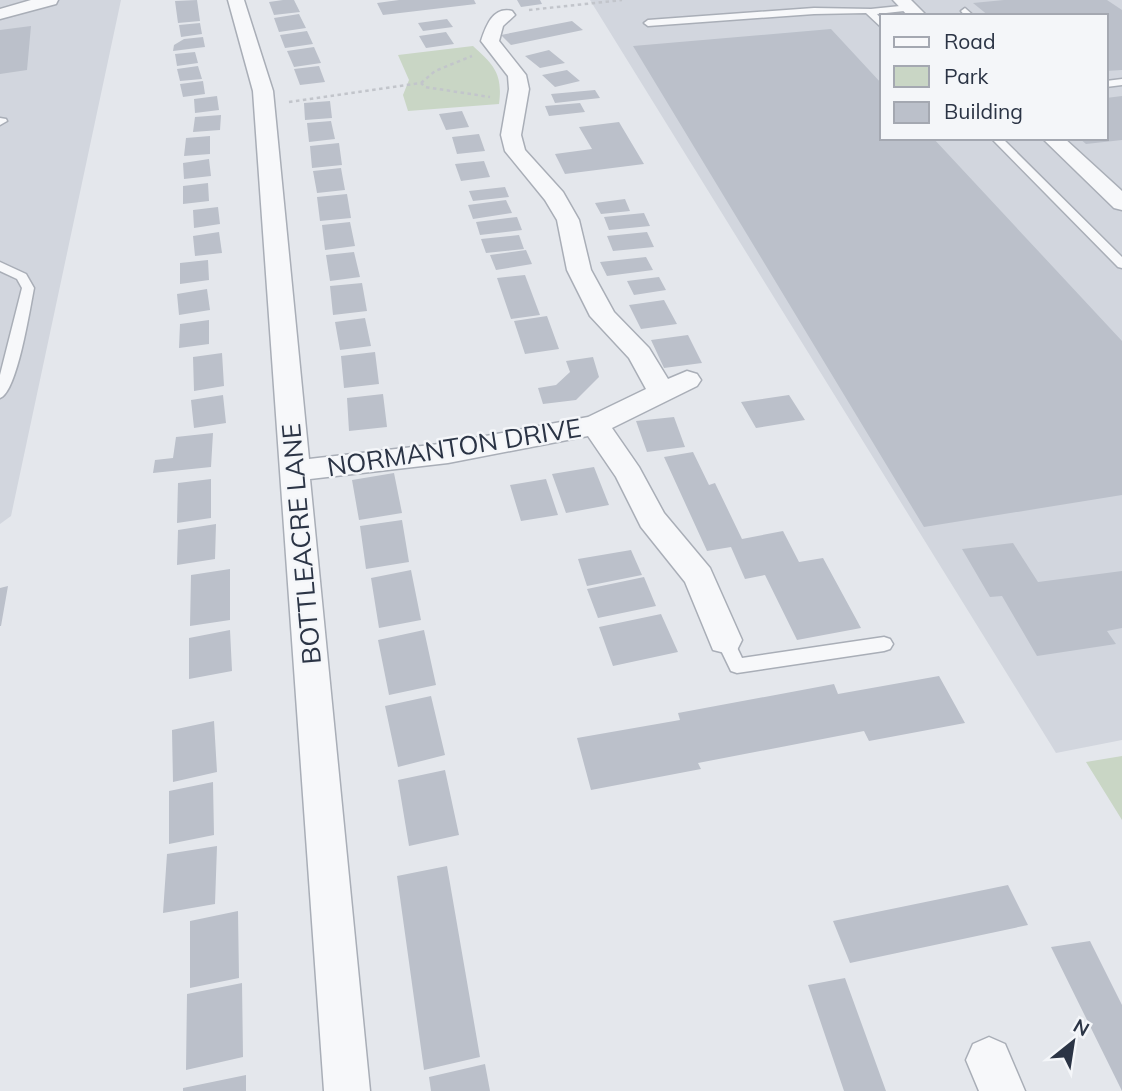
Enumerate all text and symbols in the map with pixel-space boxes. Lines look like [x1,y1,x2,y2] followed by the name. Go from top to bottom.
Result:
[880,14,1108,140] legend
[944,28,995,54] text: Road
[944,63,988,89] text: Park
[944,98,1023,124] text: Building
[325,411,583,483] street label: NORMANTON DRIVE
[274,422,328,666] street label: BOTTLEACRE LANE
[1038,1007,1108,1077] north arrow
[1069,1013,1094,1041] text: N

